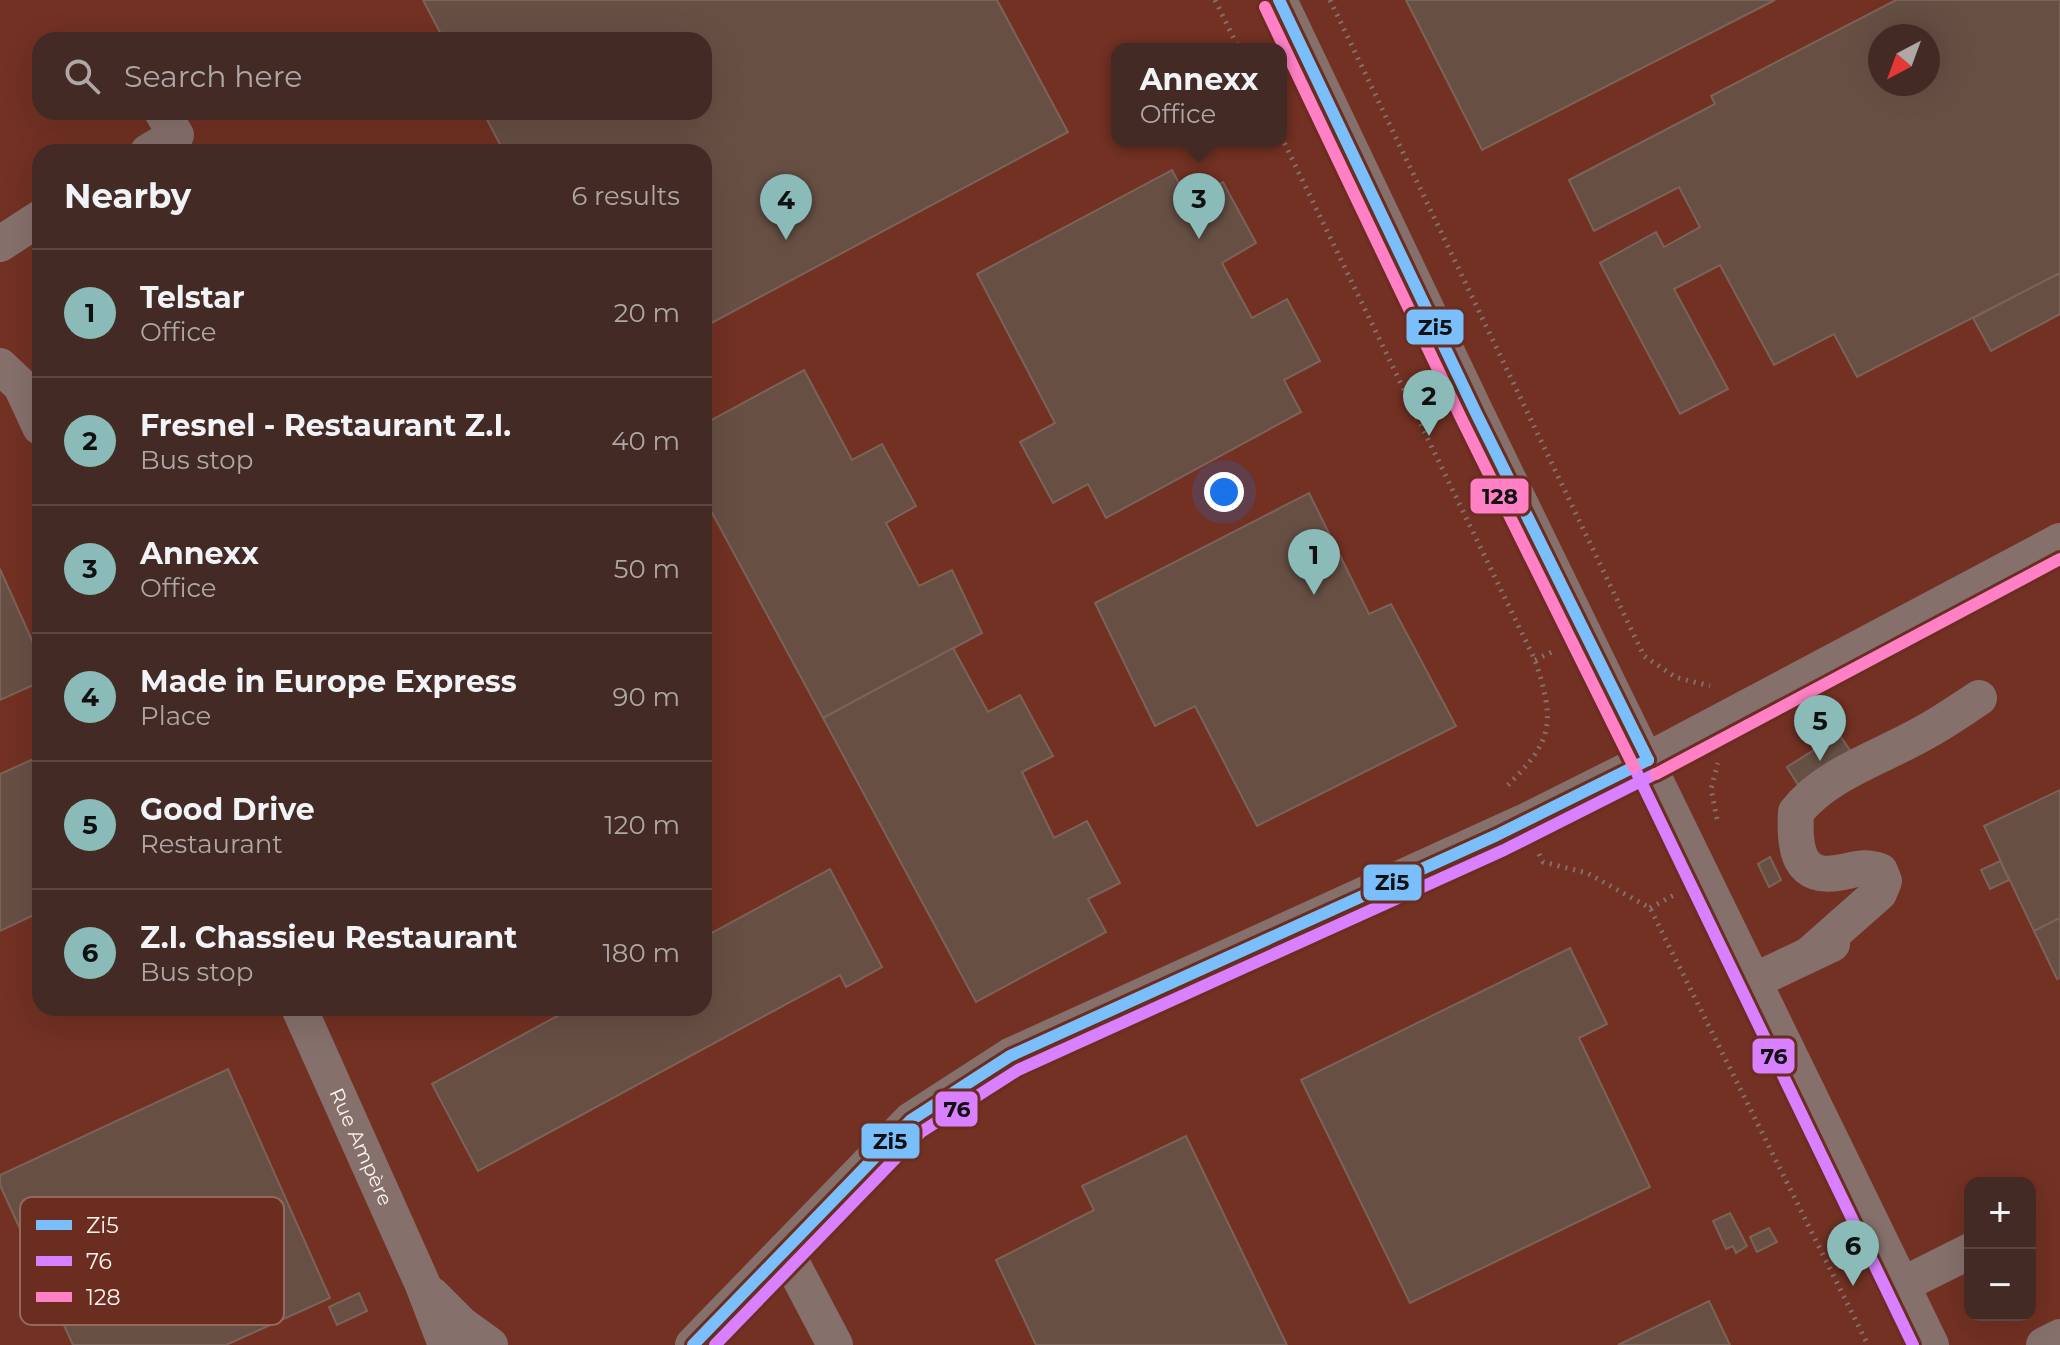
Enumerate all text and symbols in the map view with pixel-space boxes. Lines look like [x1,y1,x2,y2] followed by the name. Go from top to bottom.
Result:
[1868,24,1940,96] north arrow
[32,32,712,120] search box
[1111,43,1287,147] popup
[60,54,104,98] icon: search
[124,58,302,95] text: Search here
[1140,61,1258,98] text: Annexx
[1140,98,1216,130] text: Office
[1173,173,1225,239] pin: 3
[760,174,812,240] pin: 4
[64,175,191,217] text: Nearby
[571,180,680,212] text: 6 results
[140,279,245,316] text: Telstar
[85,297,95,329] text: 1
[614,297,680,329] text: 20 m
[1405,308,1465,346] line badge: Zi5
[1418,314,1452,341] text: Zi5
[140,316,217,348] text: Office
[1403,370,1455,436] pin: 2
[140,407,511,444] text: Fresnel - Restaurant Z.I.
[82,425,98,457] text: 2
[611,425,680,457] text: 40 m
[140,444,253,476] text: Bus stop
[1204,472,1244,512] your location
[1469,477,1530,515] line badge: 128
[1482,483,1518,510] text: 128
[1288,529,1340,595] pin: 1
[140,535,259,572] text: Annexx
[82,553,98,585] text: 3
[614,553,680,585] text: 50 m
[140,572,217,604] text: Office
[140,663,517,700] text: Made in Europe Express
[81,681,99,713] text: 4
[613,681,680,713] text: 90 m
[1794,695,1846,761] pin: 5
[140,700,211,732] text: Place
[140,791,315,828] text: Good Drive
[82,809,98,841] text: 5
[604,809,680,841] text: 120 m
[140,828,283,860] text: Restaurant
[1362,863,1423,902] line badge: Zi5
[1375,869,1409,896] text: Zi5
[140,919,517,956] text: Z.I. Chassieu Restaurant
[82,937,98,969] text: 6
[602,937,680,969] text: 180 m
[140,956,253,988] text: Bus stop
[1751,1037,1796,1075] line badge: 76
[1760,1043,1788,1070] text: 76
[324,1084,398,1209] street label: Rue Ampère
[934,1090,979,1128] line badge: 76
[943,1096,971,1123] text: 76
[860,1122,921,1160] line badge: Zi5
[873,1128,907,1155] text: Zi5
[1964,1177,2036,1321] map controls
[1964,1177,2036,1249] button: +
[20,1197,284,1325] legend
[86,1212,119,1239] text: Zi5
[1827,1220,1879,1286] pin: 6
[86,1248,112,1275] text: 76
[1964,1249,2036,1321] button: −
[86,1284,120,1311] text: 128

